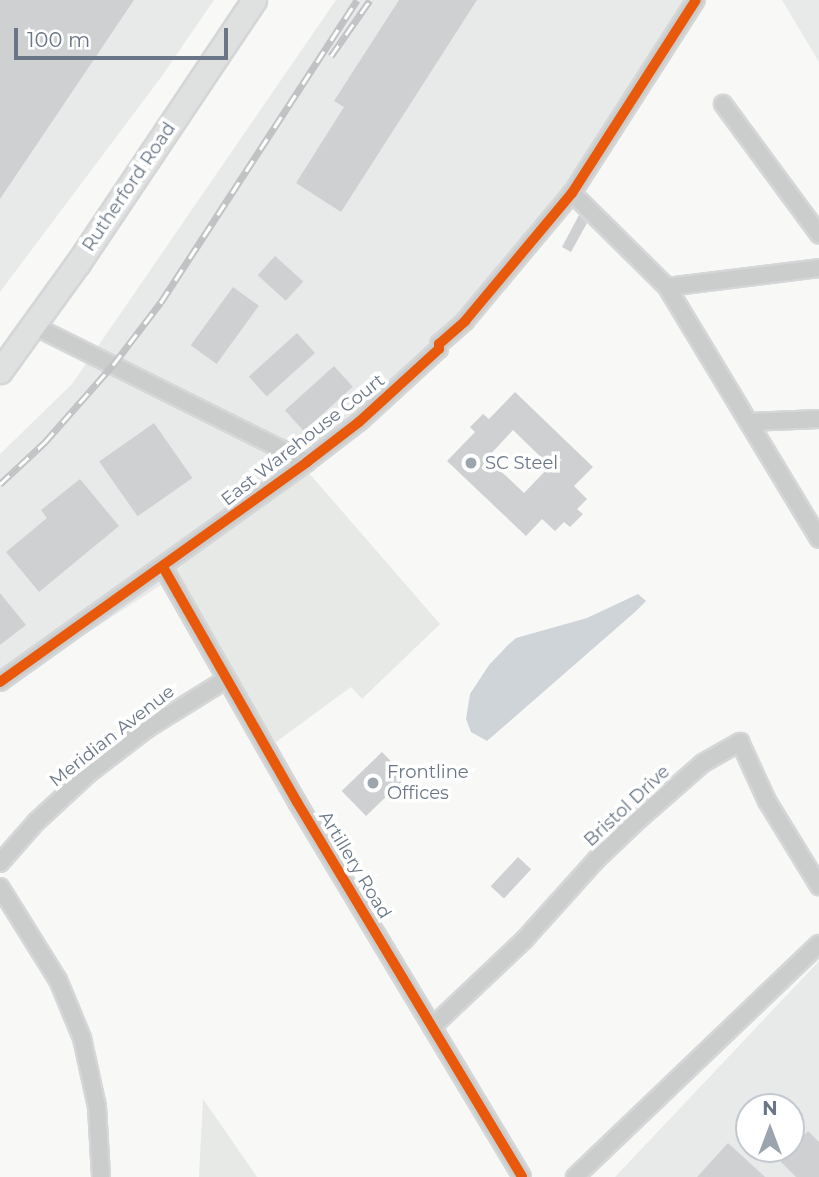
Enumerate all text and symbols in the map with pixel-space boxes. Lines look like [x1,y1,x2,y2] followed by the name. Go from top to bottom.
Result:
[18,14,231,58] scale bar
[27,27,90,52] text: 100 m
[78,118,180,256] street label: Rutherford Road
[217,370,389,510] street label: East Warehouse Court
[485,452,558,474] place label: SC Steel
[463,455,479,471] marker: SC Steel
[45,681,179,791] street label: Meridian Avenue
[580,761,674,851] street label: Bristol Drive
[387,762,469,804] place label: Frontline Offices
[365,775,381,791] marker: Frontline Offices
[314,807,396,923] street label: Artillery Road
[735,1093,805,1163] north arrow
[762,1097,778,1120] text: N

